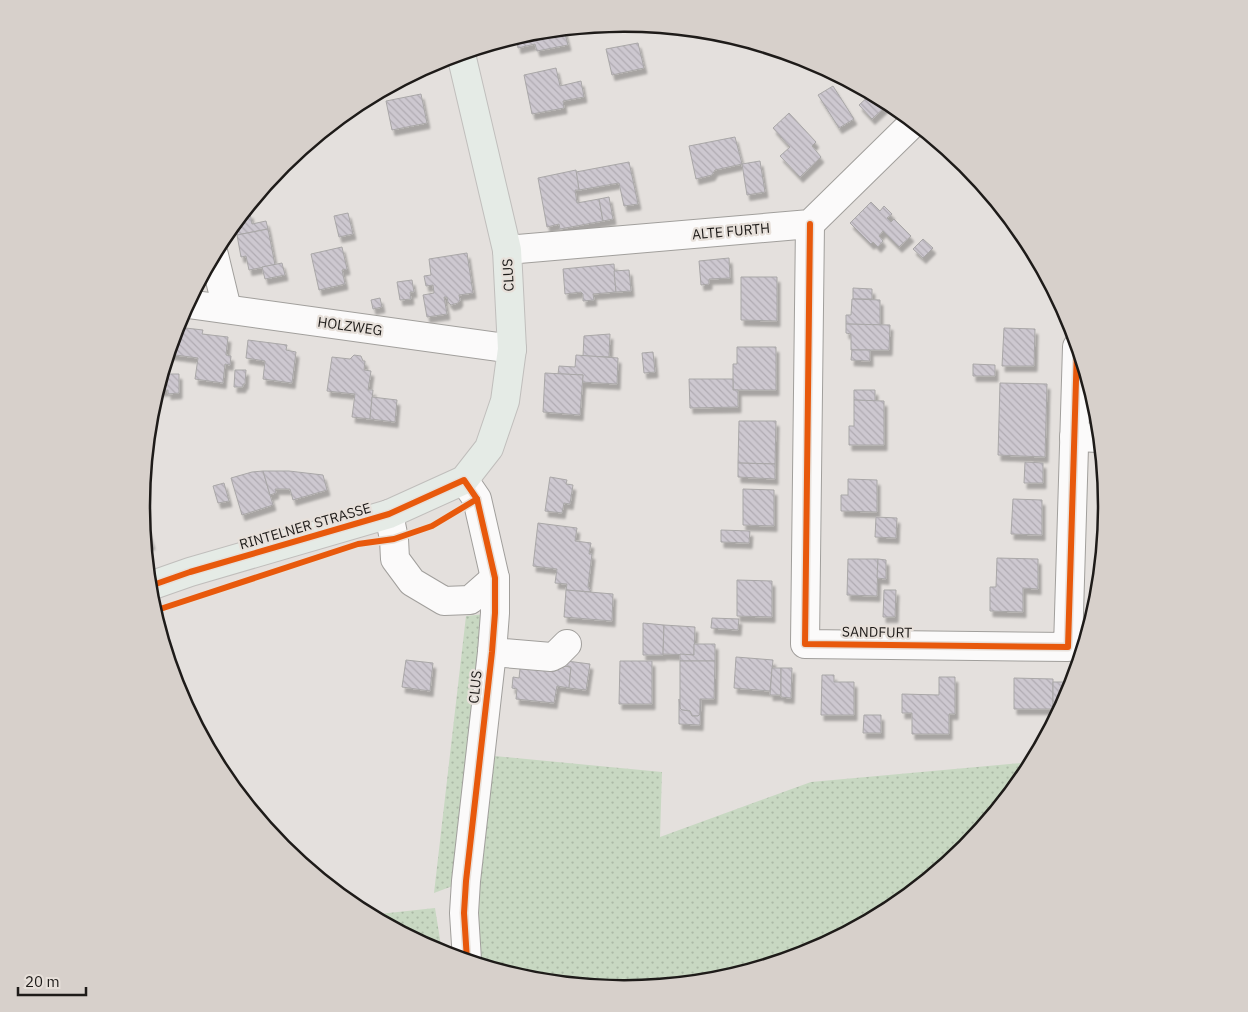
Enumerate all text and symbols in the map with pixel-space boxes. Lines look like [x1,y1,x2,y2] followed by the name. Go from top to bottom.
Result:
[691,219,771,243] street label: ALTE FURTH
[498,258,518,292] street label: CLUS
[316,313,384,339] street label: HOLZWEG
[237,499,373,553] street label: RINTELNER STRASSE
[842,622,912,642] street label: SANDFURT
[464,670,486,704] street label: CLUS
[18,964,85,996] scale bar
[25,972,60,991] text: 20 m

